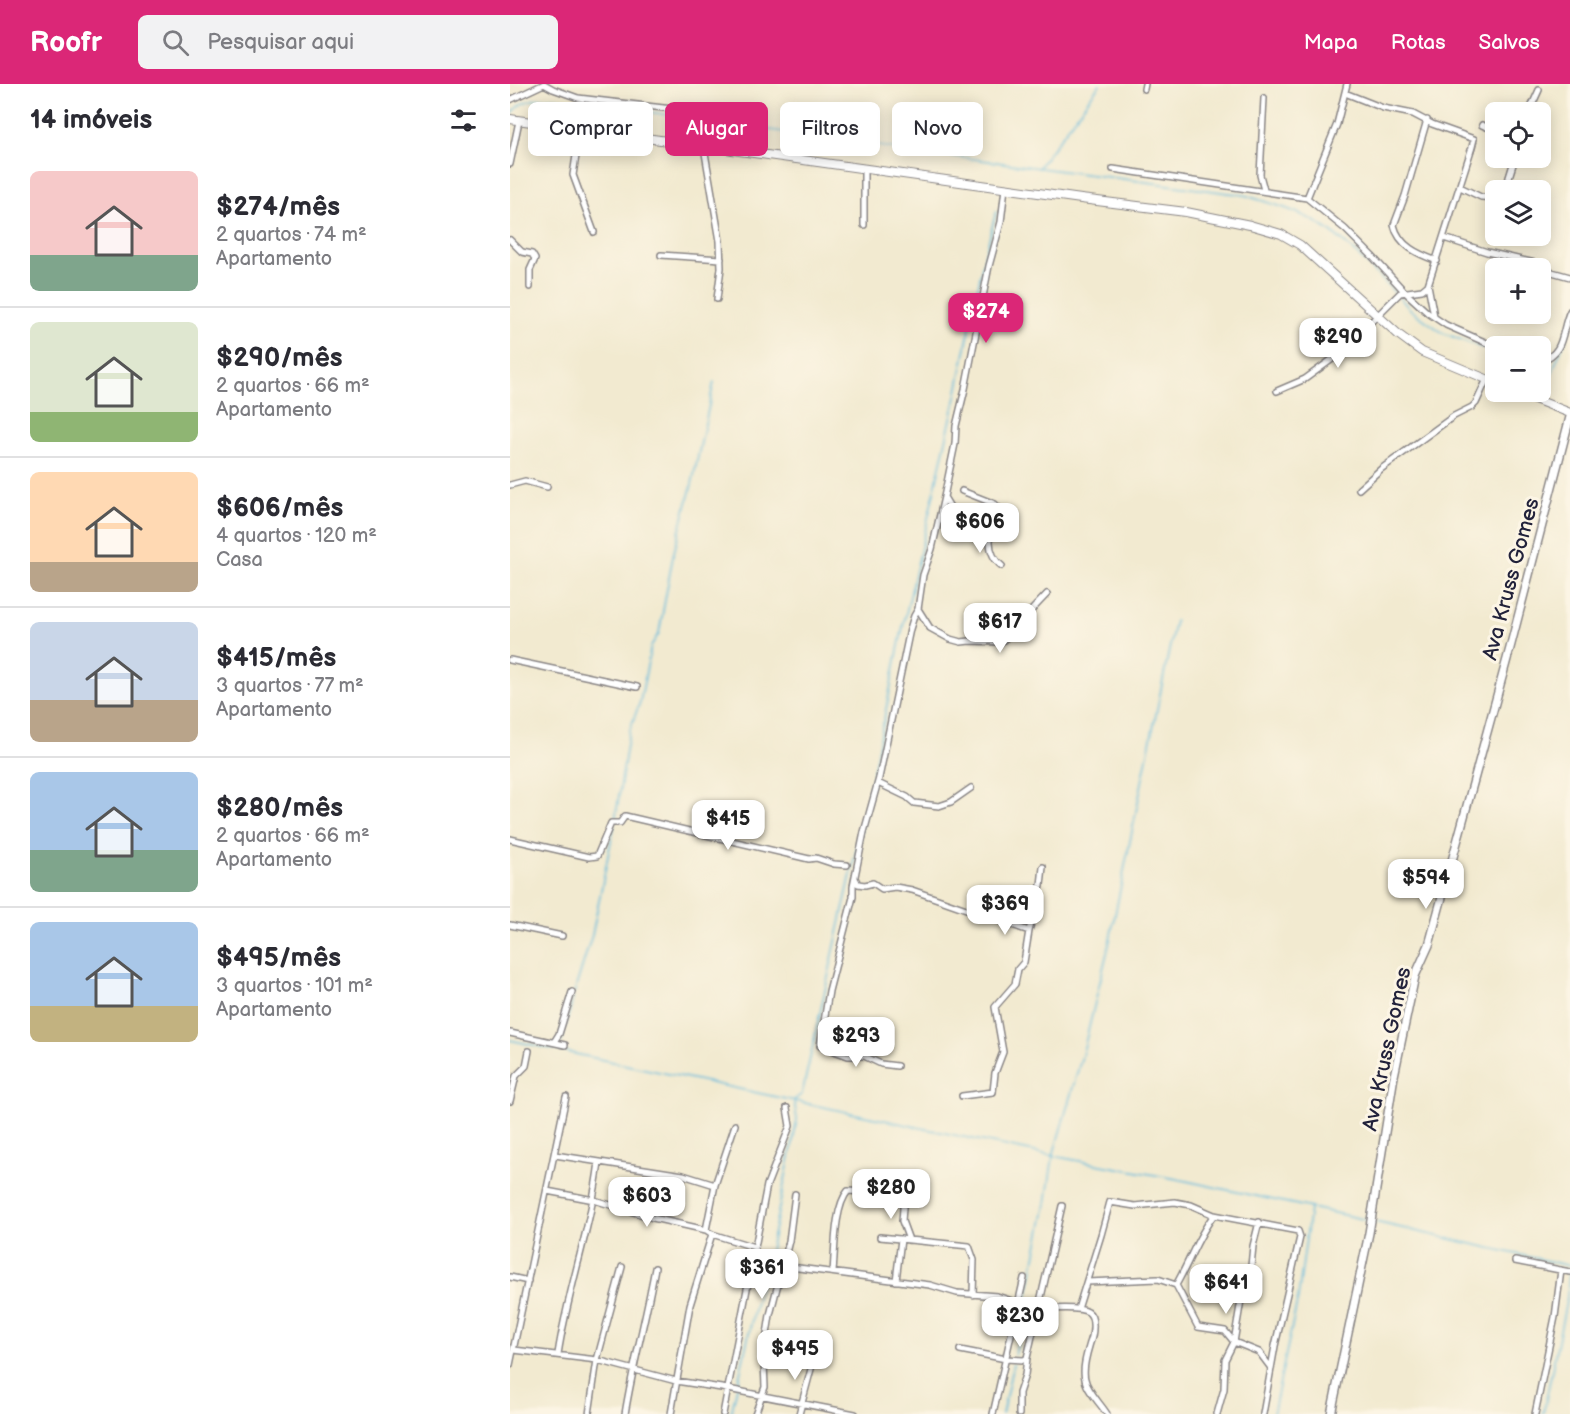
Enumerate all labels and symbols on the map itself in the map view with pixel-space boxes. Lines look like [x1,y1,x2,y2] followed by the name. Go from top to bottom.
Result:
[950,293,1022,344] pin: $274
[1302,318,1374,369] pin: $290
[1477,495,1545,663] street label: Ava Kruss Gomes
[944,503,1016,554] pin: $606
[964,603,1036,654] pin: $617
[692,800,764,851] pin: $415
[1390,859,1462,910] pin: $594
[969,885,1041,936] pin: $369
[1357,965,1417,1133] street label: Ava Kruss Gomes
[820,1017,892,1068] pin: $293
[855,1169,927,1220] pin: $280
[611,1177,683,1228] pin: $603
[726,1249,798,1300] pin: $361
[1190,1264,1262,1315] pin: $641
[984,1297,1056,1348] pin: $230
[759,1330,831,1381] pin: $495

